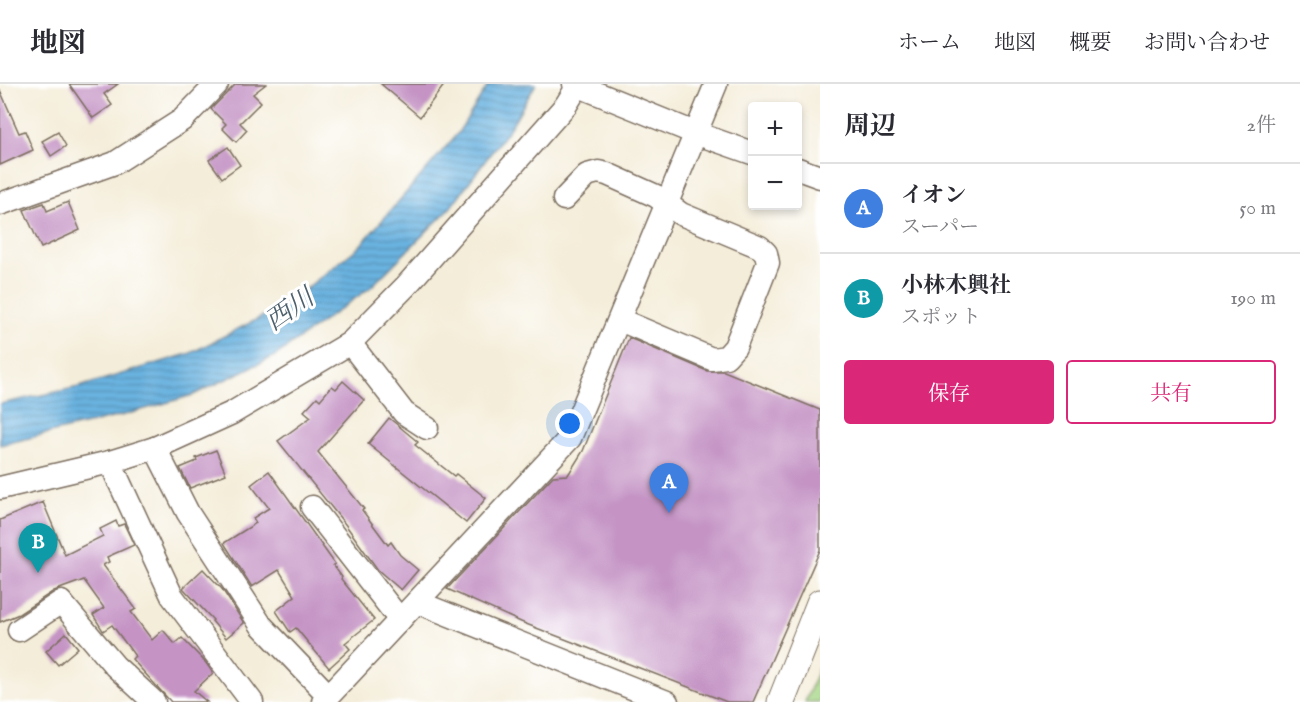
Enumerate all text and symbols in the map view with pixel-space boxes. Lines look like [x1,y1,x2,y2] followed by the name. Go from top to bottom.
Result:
[30,27,86,62] text: 地図
[898,30,961,57] text: ホーム
[994,30,1036,57] text: 地図
[1069,30,1111,57] text: 概要
[1144,30,1270,57] text: お問い合わせ
[748,102,802,210] map controls
[748,102,802,156] button: +
[844,110,896,143] text: 周辺
[1247,113,1276,138] text: 2件
[748,156,802,210] button: −
[901,182,966,210] text: イオン
[857,196,870,221] text: A
[1239,196,1276,221] text: 50 m
[901,215,979,240] text: スーパー
[901,272,1011,300] text: 小林木興社
[259,280,323,338] water label: 西川
[857,286,870,311] text: B
[1230,286,1276,311] text: 190 m
[901,305,981,330] text: スポット
[844,360,1054,424] button: 保存
[1066,360,1276,424] button: 共有
[555,409,584,438] your location
[650,464,688,513] pin: A
[18,524,57,573] pin: B

